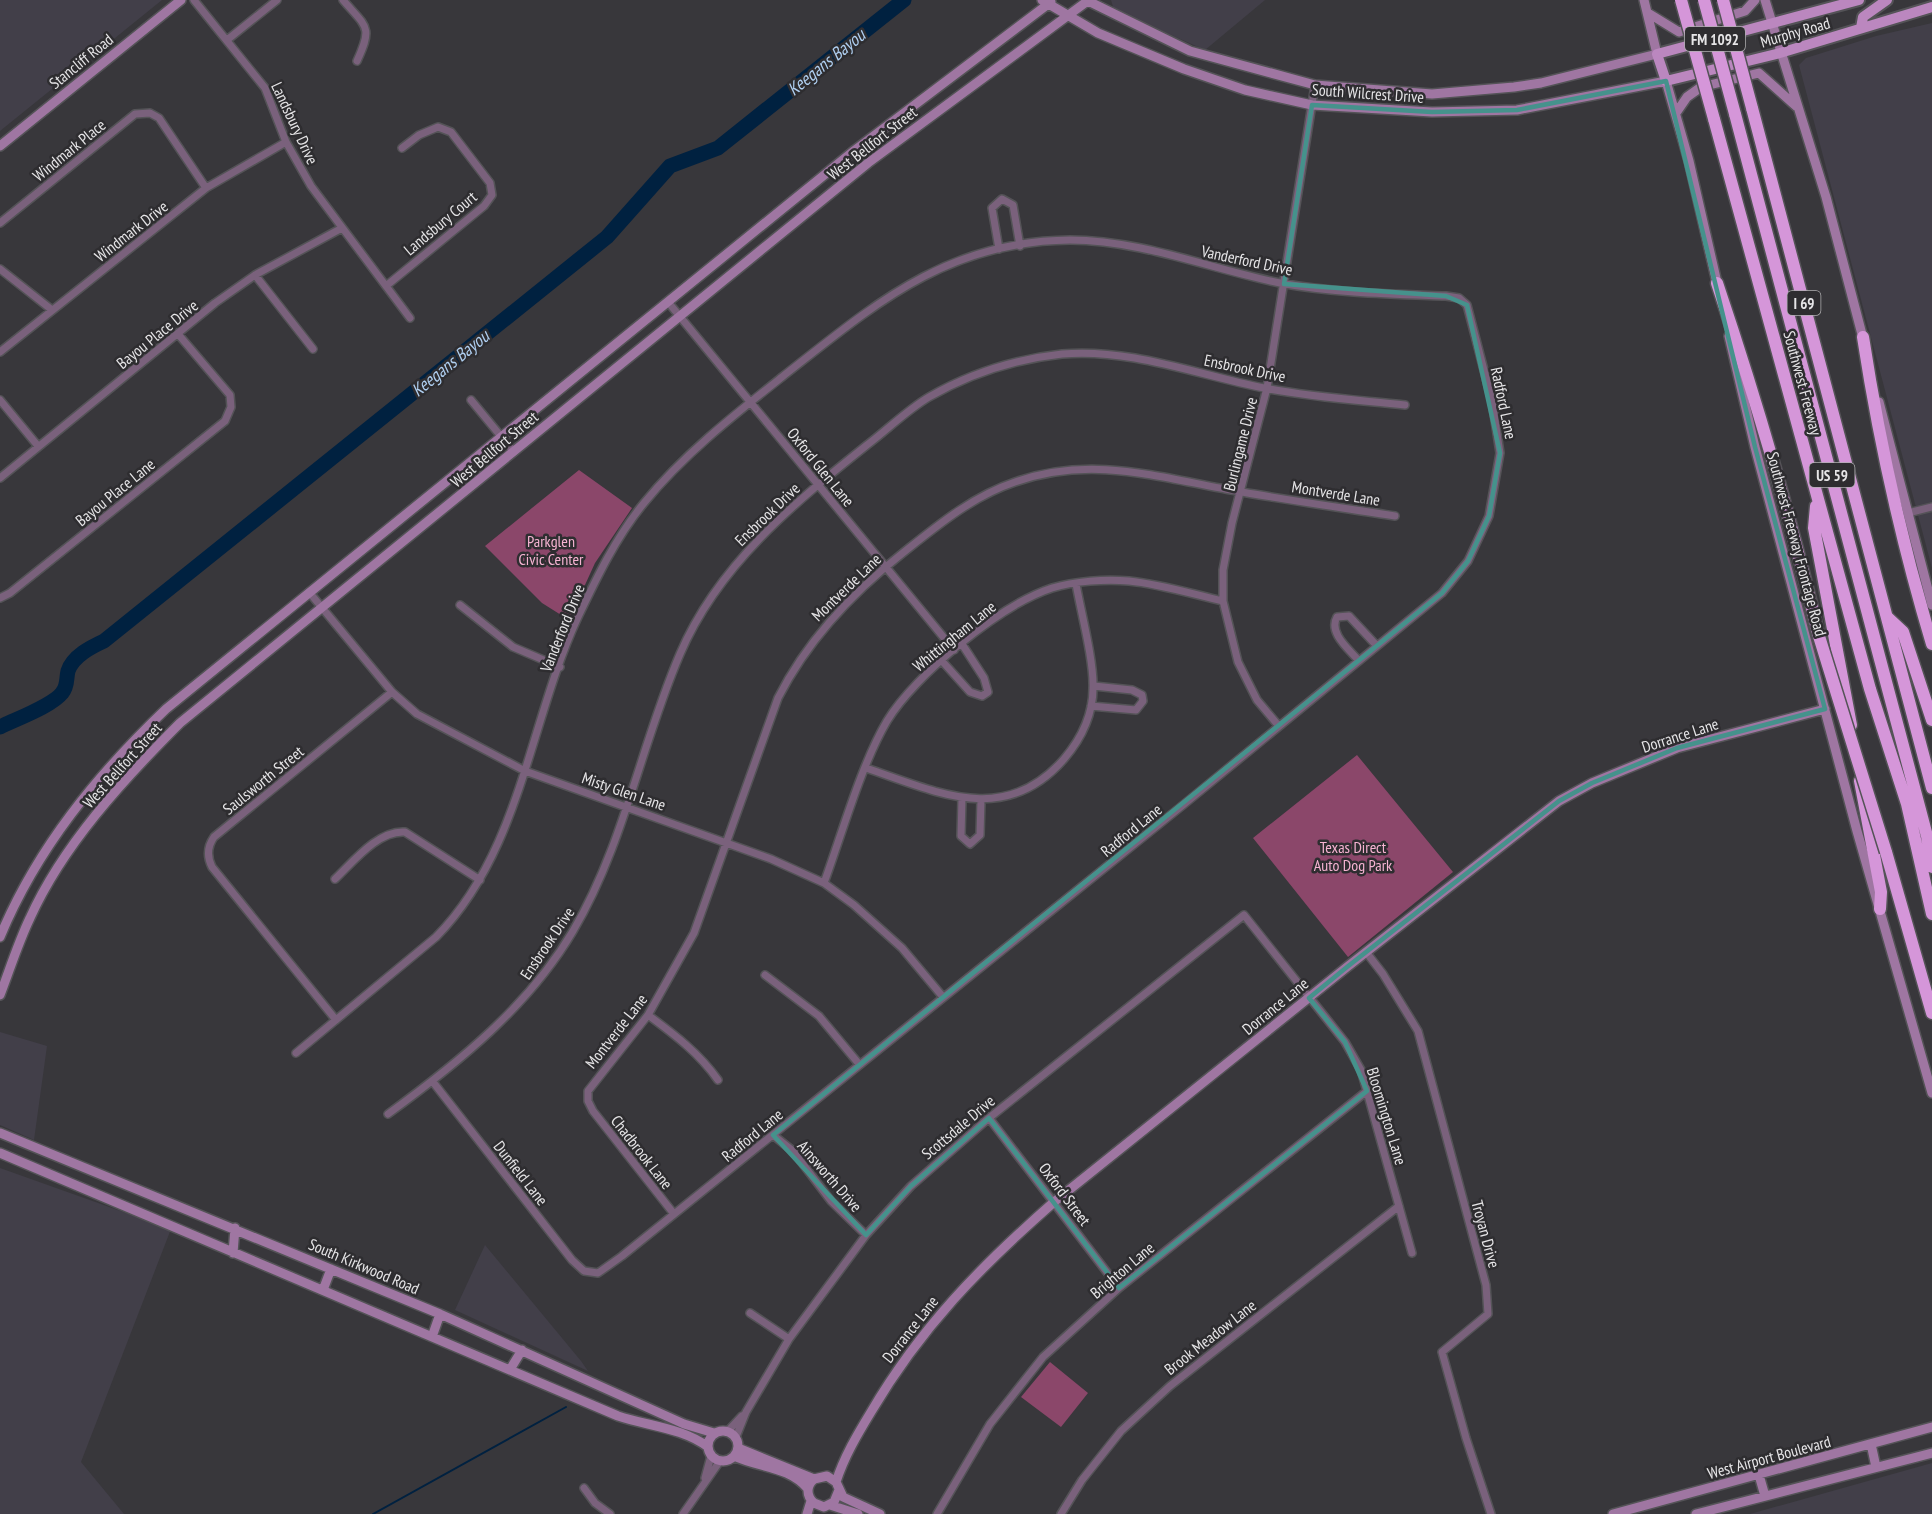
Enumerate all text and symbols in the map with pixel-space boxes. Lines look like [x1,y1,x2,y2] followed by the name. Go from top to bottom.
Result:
[1758,12,1832,52] street label: Murphy Road
[782,23,871,100] water label: Keegans Bayou
[1685,27,1745,51] road number: FM 1092
[45,29,117,93] street label: Stancliff Road
[267,79,323,167] street label: Landsbury Drive
[1311,79,1425,107] street label: South Wilcrest Drive
[823,101,921,184] street label: West Bellfort Street
[29,115,109,185] street label: Windmark Place
[399,186,481,259] street label: Landsbury Court
[90,196,172,266] street label: Windmark Drive
[1199,240,1294,279] street label: Vanderford Drive
[1788,291,1820,315] road number: I 69
[112,295,202,373] street label: Bayou Place Drive
[406,324,495,401] water label: Keegans Bayou
[1779,329,1827,437] street label: Southwest Freeway
[1202,350,1288,386] street label: Ensbrook Drive
[1487,365,1521,441] street label: Radford Lane
[1219,395,1261,493] street label: Burlingame Drive
[446,406,542,491] street label: West Bellfort Street
[783,424,859,510] street label: Oxford Glen Lane
[1763,450,1831,638] street label: Southwest Freeway Frontage Road
[71,454,159,530] street label: Bayou Place Lane
[1810,463,1854,487] road number: US 59
[1290,476,1382,510] street label: Montverde Lane
[730,478,804,550] street label: Ensbrook Drive
[518,531,584,569] park label: Parkglen Civic Center
[807,549,885,625] street label: Montverde Lane
[535,581,589,676] street label: Vanderford Drive
[908,596,1000,676] street label: Whittingham Lane
[1639,713,1721,757] street label: Dorrance Lane
[78,718,166,812] street label: West Bellfort Street
[219,741,308,819] street label: Saulsworth Street
[579,767,669,815] street label: Misty Glen Lane
[1096,799,1166,861] street label: Radford Lane
[1314,837,1393,875] park label: Texas Direct Auto Dog Park
[516,903,578,983] street label: Ensbrook Drive
[1238,973,1312,1039] street label: Dorrance Lane
[581,990,651,1072] street label: Montverde Lane
[1363,1065,1411,1167] street label: Bloomington Lane
[917,1091,999,1163] street label: Scottsdale Drive
[717,1104,787,1166] street label: Radford Lane
[607,1111,677,1193] street label: Chadbrook Lane
[793,1136,867,1216] street label: Ainsworth Drive
[490,1137,552,1209] street label: Dunfield Lane
[1035,1159,1096,1230] street label: Oxford Street
[1467,1198,1505,1270] street label: Troyan Drive
[306,1234,422,1298] street label: South Kirkwood Road
[1086,1237,1158,1303] street label: Brighton Lane
[878,1292,942,1366] street label: Dorrance Lane
[1160,1295,1260,1379] street label: Brook Meadow Lane
[1705,1431,1833,1483] street label: West Airport Boulevard

